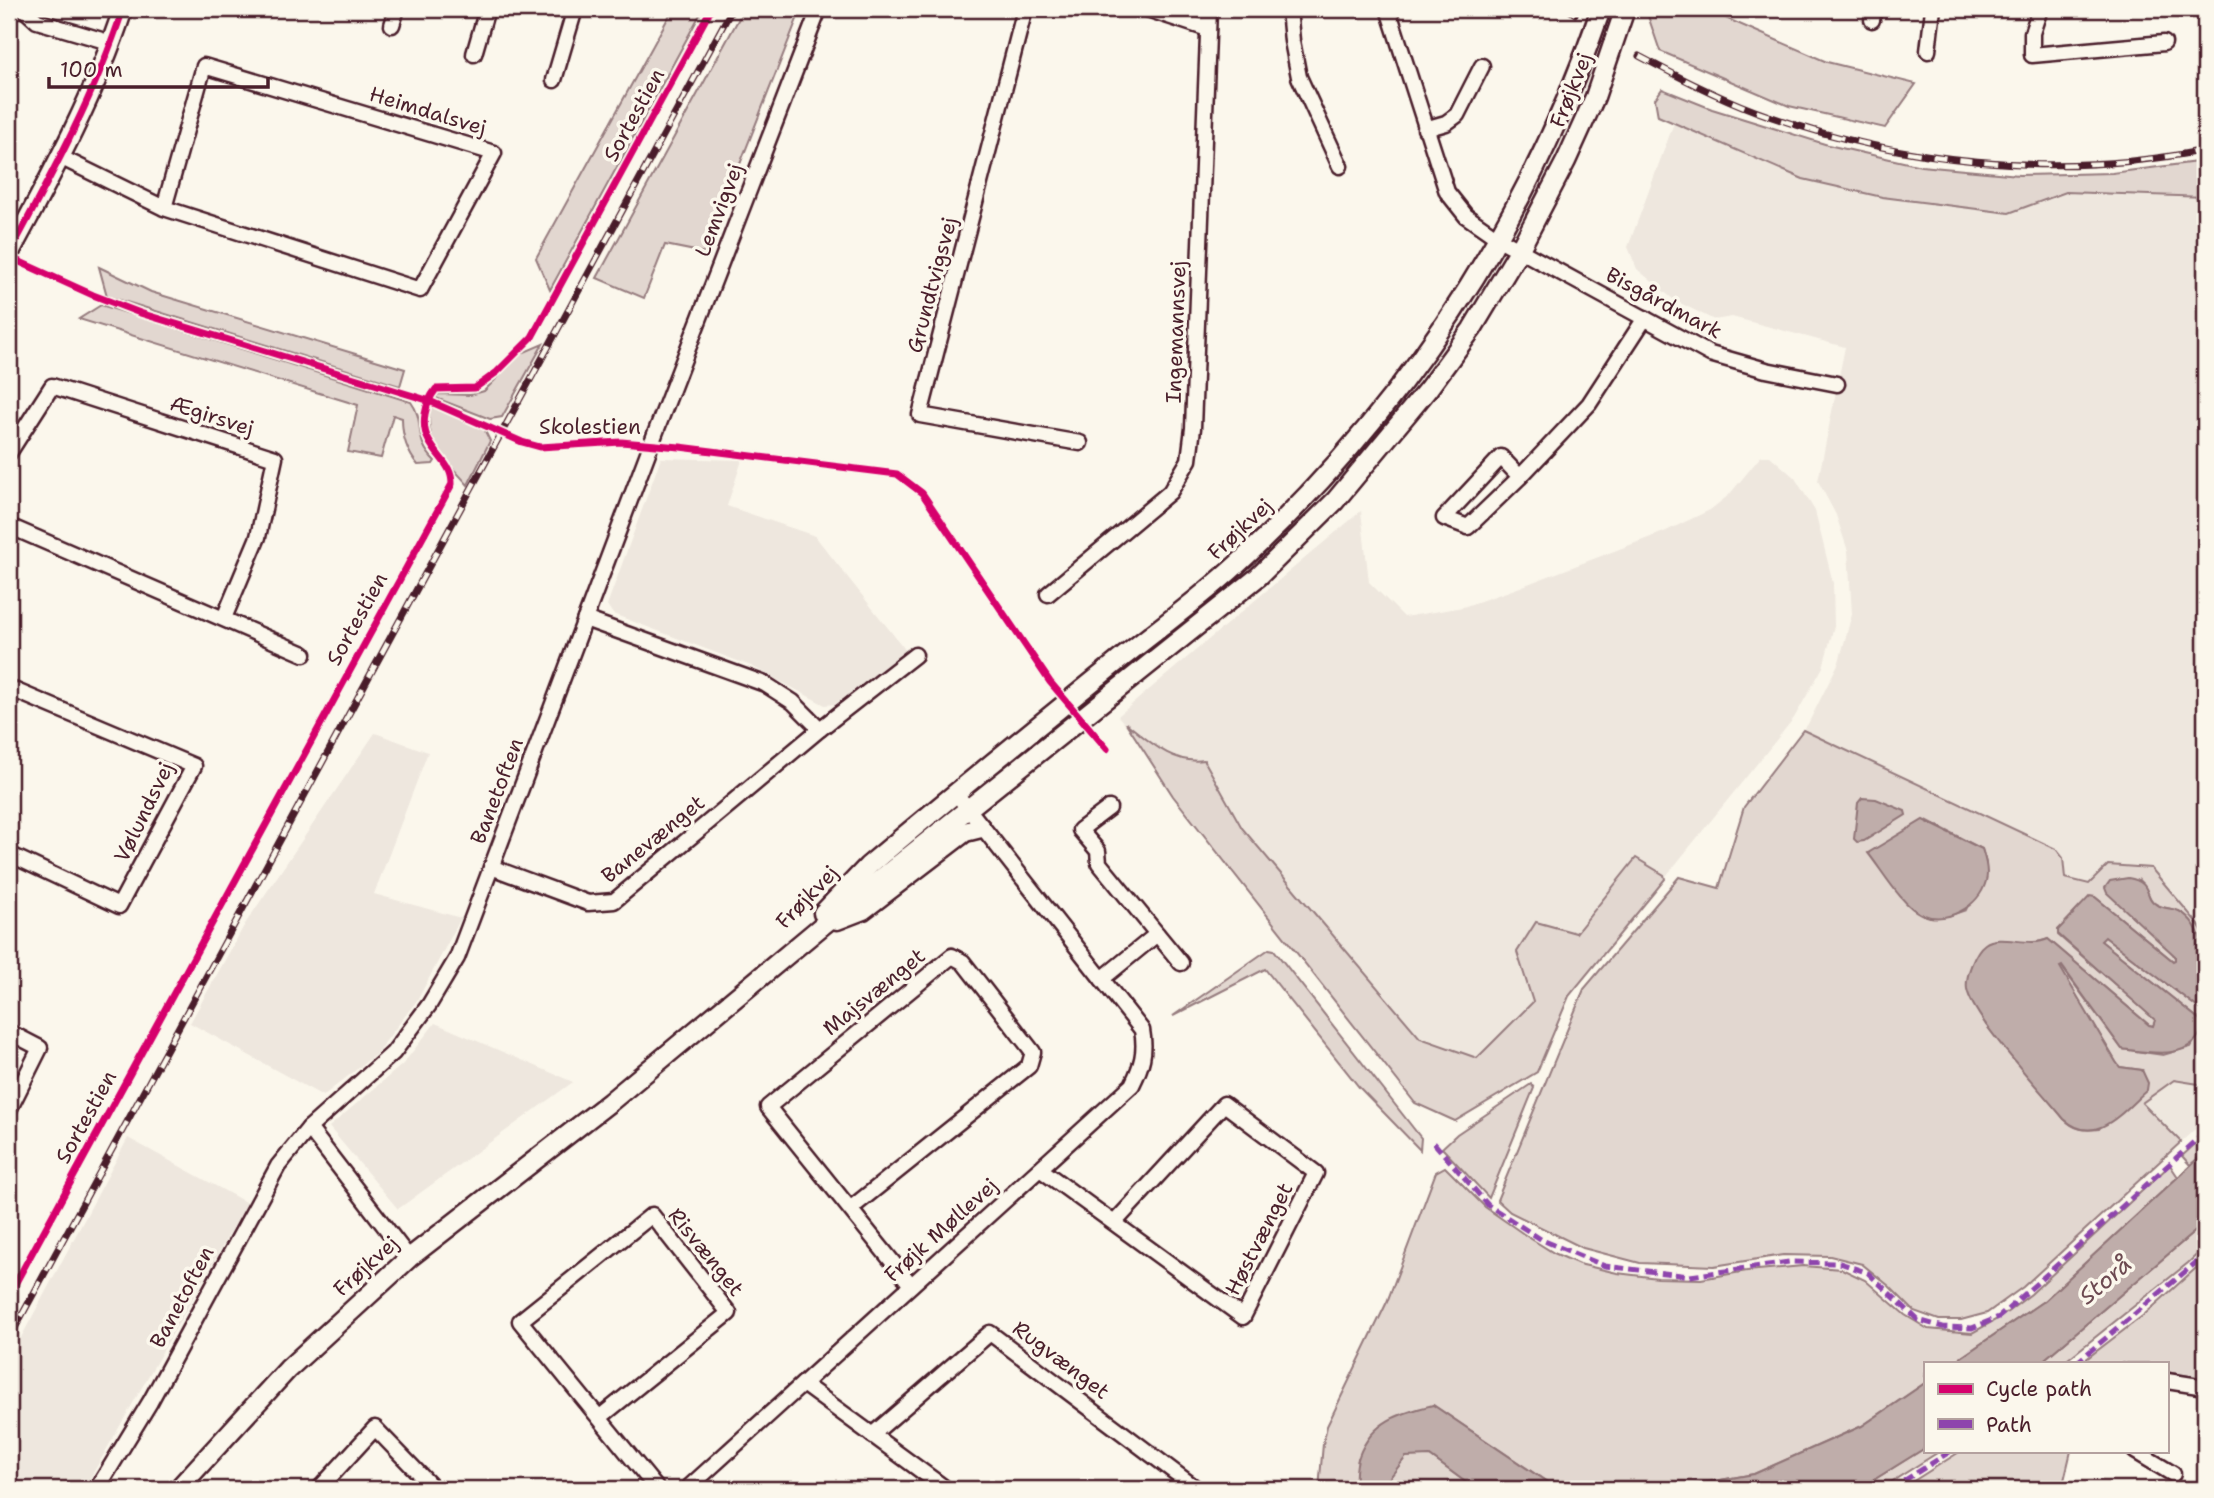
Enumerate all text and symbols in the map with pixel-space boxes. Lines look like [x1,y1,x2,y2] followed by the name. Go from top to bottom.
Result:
[49,46,268,90] scale bar
[1543,48,1599,132] street label: Frøjkvej
[60,56,123,84] text: 100 m
[597,63,671,166] street label: Sortestien
[366,80,490,142] street label: Heimdalsvej
[688,159,750,261] street label: Lemvigvej
[900,214,964,356] street label: Grundtvigsvej
[1160,260,1192,404] street label: Ingemannsvej
[1601,261,1727,345] street label: Bisgårdmark
[166,389,258,443] street label: Ægirsvej
[539,413,641,441] street label: Skolestien
[1202,492,1278,566] street label: Frøjkvej
[320,567,394,670] street label: Sortestien
[464,734,530,848] street label: Banetoften
[108,757,180,867] street label: Vølundsvej
[595,789,711,889] street label: Banevænget
[770,859,844,935] street label: Frøjkvej
[817,942,931,1042] street label: Majsvænget
[49,1065,123,1168] street label: Sortestien
[878,1172,1004,1288] street label: Frøjk Møllevej
[1219,1178,1299,1300] street label: Høstvænget
[662,1202,750,1302] street label: Risvænget
[327,1229,405,1303] street label: Frøjkvej
[144,1241,221,1353] street label: Banetoften
[2072,1249,2138,1311] water label: Storå
[1007,1314,1115,1406] street label: Rugvænget
[1924,1362,2168,1452] legend
[1986,1375,2092,1403] text: Cycle path
[1986,1411,2032,1439] text: Path

